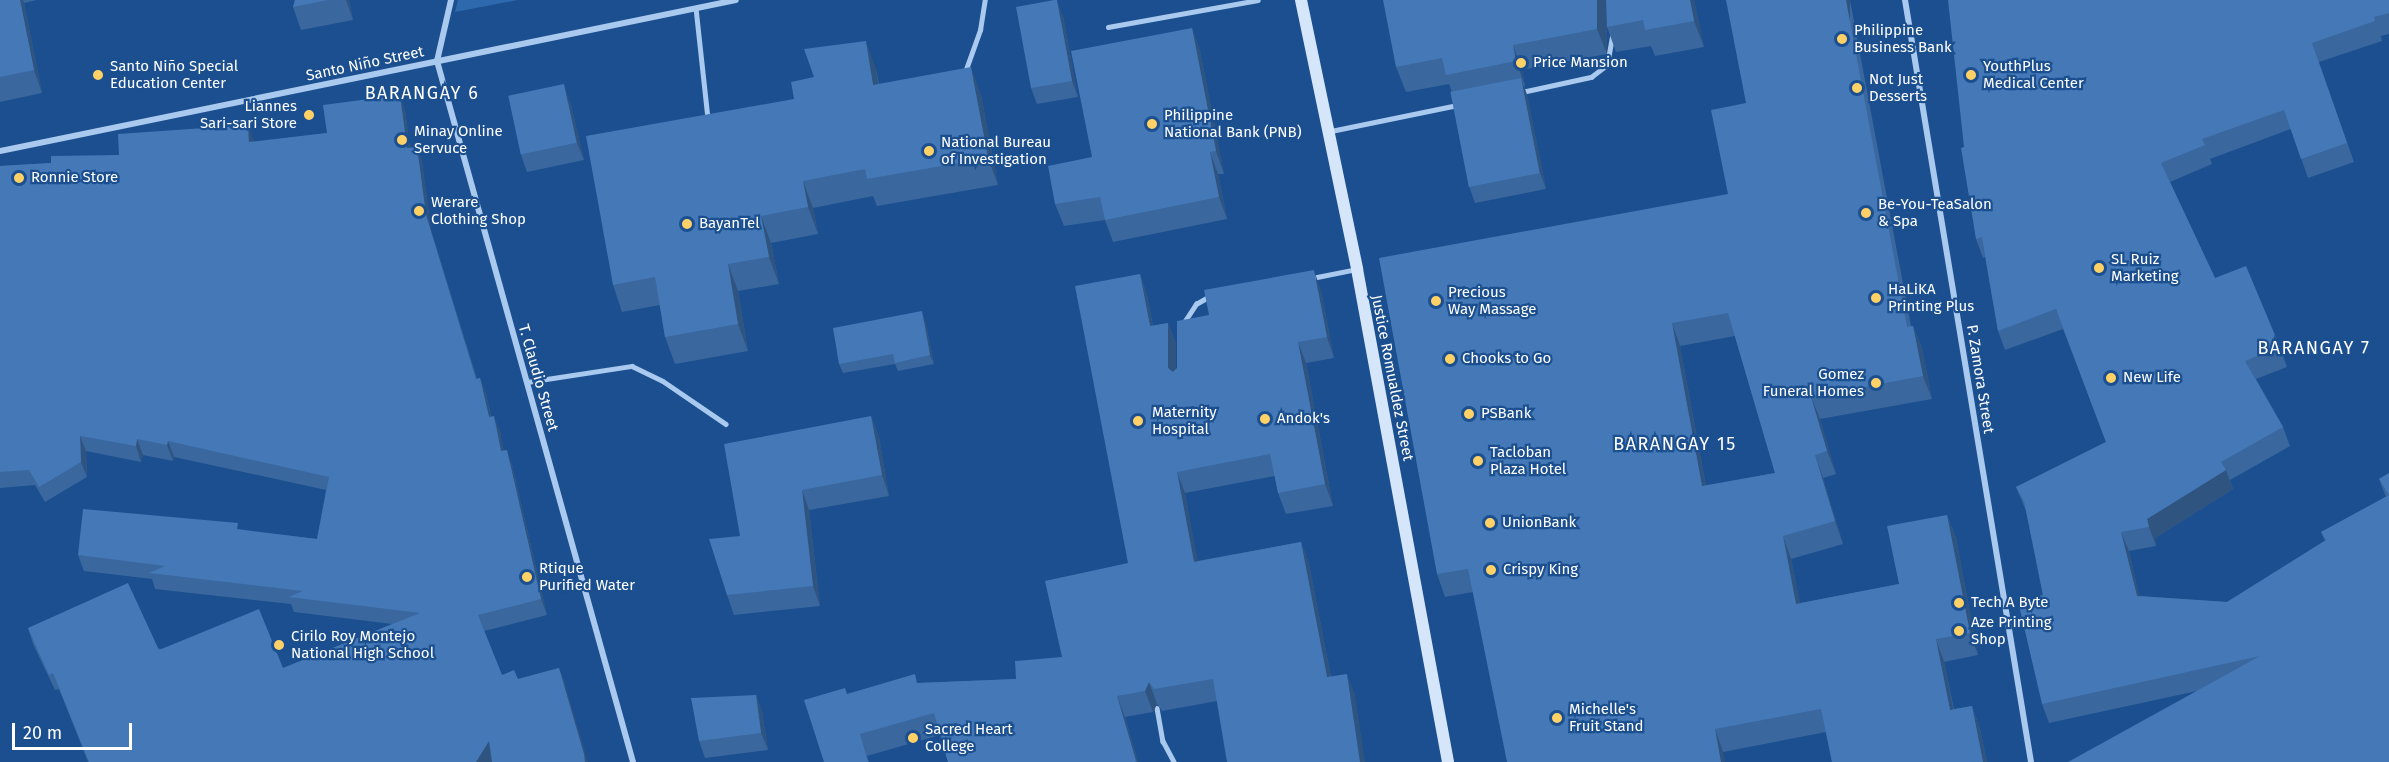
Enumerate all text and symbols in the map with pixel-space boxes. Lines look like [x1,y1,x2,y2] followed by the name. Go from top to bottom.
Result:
[1854,21,1952,56] place label: Philippine Business Bank
[1835,32,1849,46] marker: Philippine Business Bank
[305,43,425,85] street label: Santo Niño Street
[1533,54,1628,72] place label: Price Mansion
[1514,56,1528,70] marker: Price Mansion
[110,57,238,92] place label: Santo Niño Special Education Center
[1983,57,2084,92] place label: YouthPlus Medical Center
[91,68,105,82] marker: Santo Niño Special Education Center
[1964,68,1978,82] marker: YouthPlus Medical Center
[1869,70,1927,105] place label: Not Just Desserts
[1850,81,1864,95] marker: Not Just Desserts
[365,82,479,104] district label: BARANGAY 6
[200,97,297,132] place label: Liannes Sari-sari Store
[1164,106,1302,141] place label: Philippine National Bank (PNB)
[302,108,316,122] marker: Liannes Sari-sari Store
[1145,117,1159,131] marker: Philippine National Bank (PNB)
[414,122,503,157] place label: Minay Online Servuce
[395,133,409,147] marker: Minay Online Servuce
[941,133,1051,168] place label: National Bureau of Investigation
[922,144,936,158] marker: National Bureau of Investigation
[31,169,118,187] place label: Ronnie Store
[12,171,26,185] marker: Ronnie Store
[431,193,526,228] place label: Werare Clothing Shop
[1878,195,1992,230] place label: Be-You-TeaSalon & Spa
[412,204,426,218] marker: Werare Clothing Shop
[1859,206,1873,220] marker: Be-You-TeaSalon & Spa
[699,215,760,233] place label: BayanTel
[680,217,694,231] marker: BayanTel
[2111,250,2179,285] place label: SL Ruiz Marketing
[2092,261,2106,275] marker: SL Ruiz Marketing
[1888,280,1974,315] place label: HaLiKA Printing Plus
[1448,283,1536,318] place label: Precious Way Massage
[1869,291,1883,305] marker: HaLiKA Printing Plus
[1367,293,1417,463] street label: Justice Romualdez Street
[1429,294,1443,308] marker: Precious Way Massage
[514,322,562,434] street label: T. Claudio Street
[1963,323,1997,435] street label: P. Zamora Street
[2257,337,2371,359] district label: BARANGAY 7
[1462,350,1551,368] place label: Chooks to Go
[1443,352,1457,366] marker: Chooks to Go
[1763,365,1864,400] place label: Gomez Funeral Homes
[2123,369,2181,387] place label: New Life
[2104,371,2118,385] marker: New Life
[1869,376,1883,390] marker: Gomez Funeral Homes
[1152,403,1217,438] place label: Maternity Hospital
[1481,405,1531,423] place label: PSBank
[1462,407,1476,421] marker: PSBank
[1277,410,1330,428] place label: Andok's
[1129,412,1147,430] marker: Maternity Hospital
[1258,412,1272,426] marker: Andok's
[1613,433,1737,455] district label: BARANGAY 15
[1490,443,1566,478] place label: Tacloban Plaza Hotel
[1471,454,1485,468] marker: Tacloban Plaza Hotel
[1502,514,1576,532] place label: UnionBank
[1483,516,1497,530] marker: UnionBank
[539,559,635,594] place label: Rtique Purified Water
[1503,561,1578,579] place label: Crispy King
[1484,563,1498,577] marker: Crispy King
[520,570,534,584] marker: Rtique Purified Water
[1971,594,2048,612] place label: Tech A Byte
[1952,596,1966,610] marker: Tech A Byte
[1971,613,2052,648] place label: Aze Printing Shop
[1952,624,1966,638] marker: Aze Printing Shop
[291,627,434,662] place label: Cirilo Roy Montejo National High School
[272,638,286,652] marker: Cirilo Roy Montejo National High School
[1569,700,1643,735] place label: Michelle's Fruit Stand
[15,711,135,749] scale bar
[1550,711,1564,725] marker: Michelle's Fruit Stand
[925,720,1013,755] place label: Sacred Heart College
[23,722,62,744] text: 20 m
[906,731,920,745] marker: Sacred Heart College

